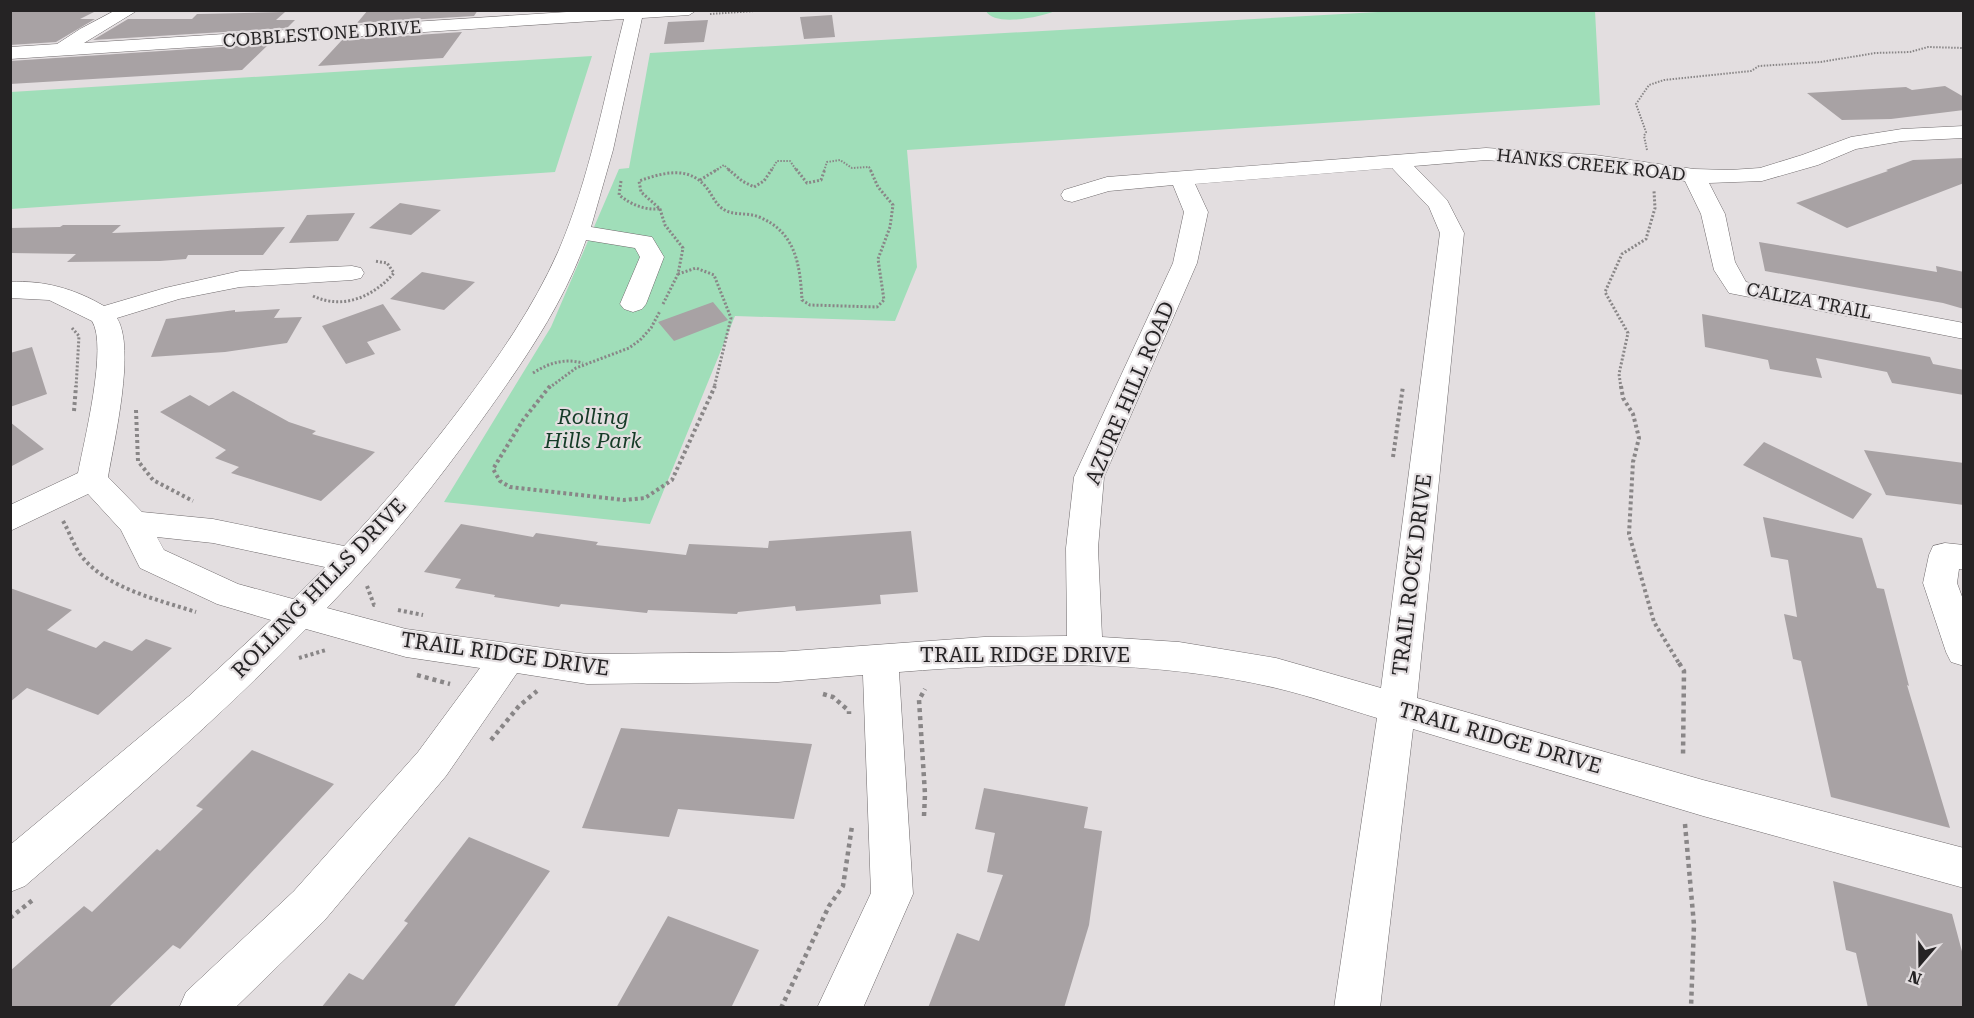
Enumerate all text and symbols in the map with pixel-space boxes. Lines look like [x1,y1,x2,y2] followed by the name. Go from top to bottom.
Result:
[222,16,422,51] street label: COBBLESTONE DRIVE
[1496,144,1687,185] street label: HANKS CREEK ROAD
[1745,278,1873,323] street label: CALIZA TRAIL
[1081,298,1179,488] street label: AZURE HILL ROAD
[543,405,642,453] park label: Rolling Hills Park
[1388,473,1436,677] street label: TRAIL ROCK DRIVE
[227,493,411,683] street label: ROLLING HILLS DRIVE
[399,627,611,681] street label: TRAIL RIDGE DRIVE
[920,643,1130,667] street label: TRAIL RIDGE DRIVE
[1396,697,1604,779] street label: TRAIL RIDGE DRIVE
[1890,934,1950,994] north arrow
[1906,967,1924,989] text: N

